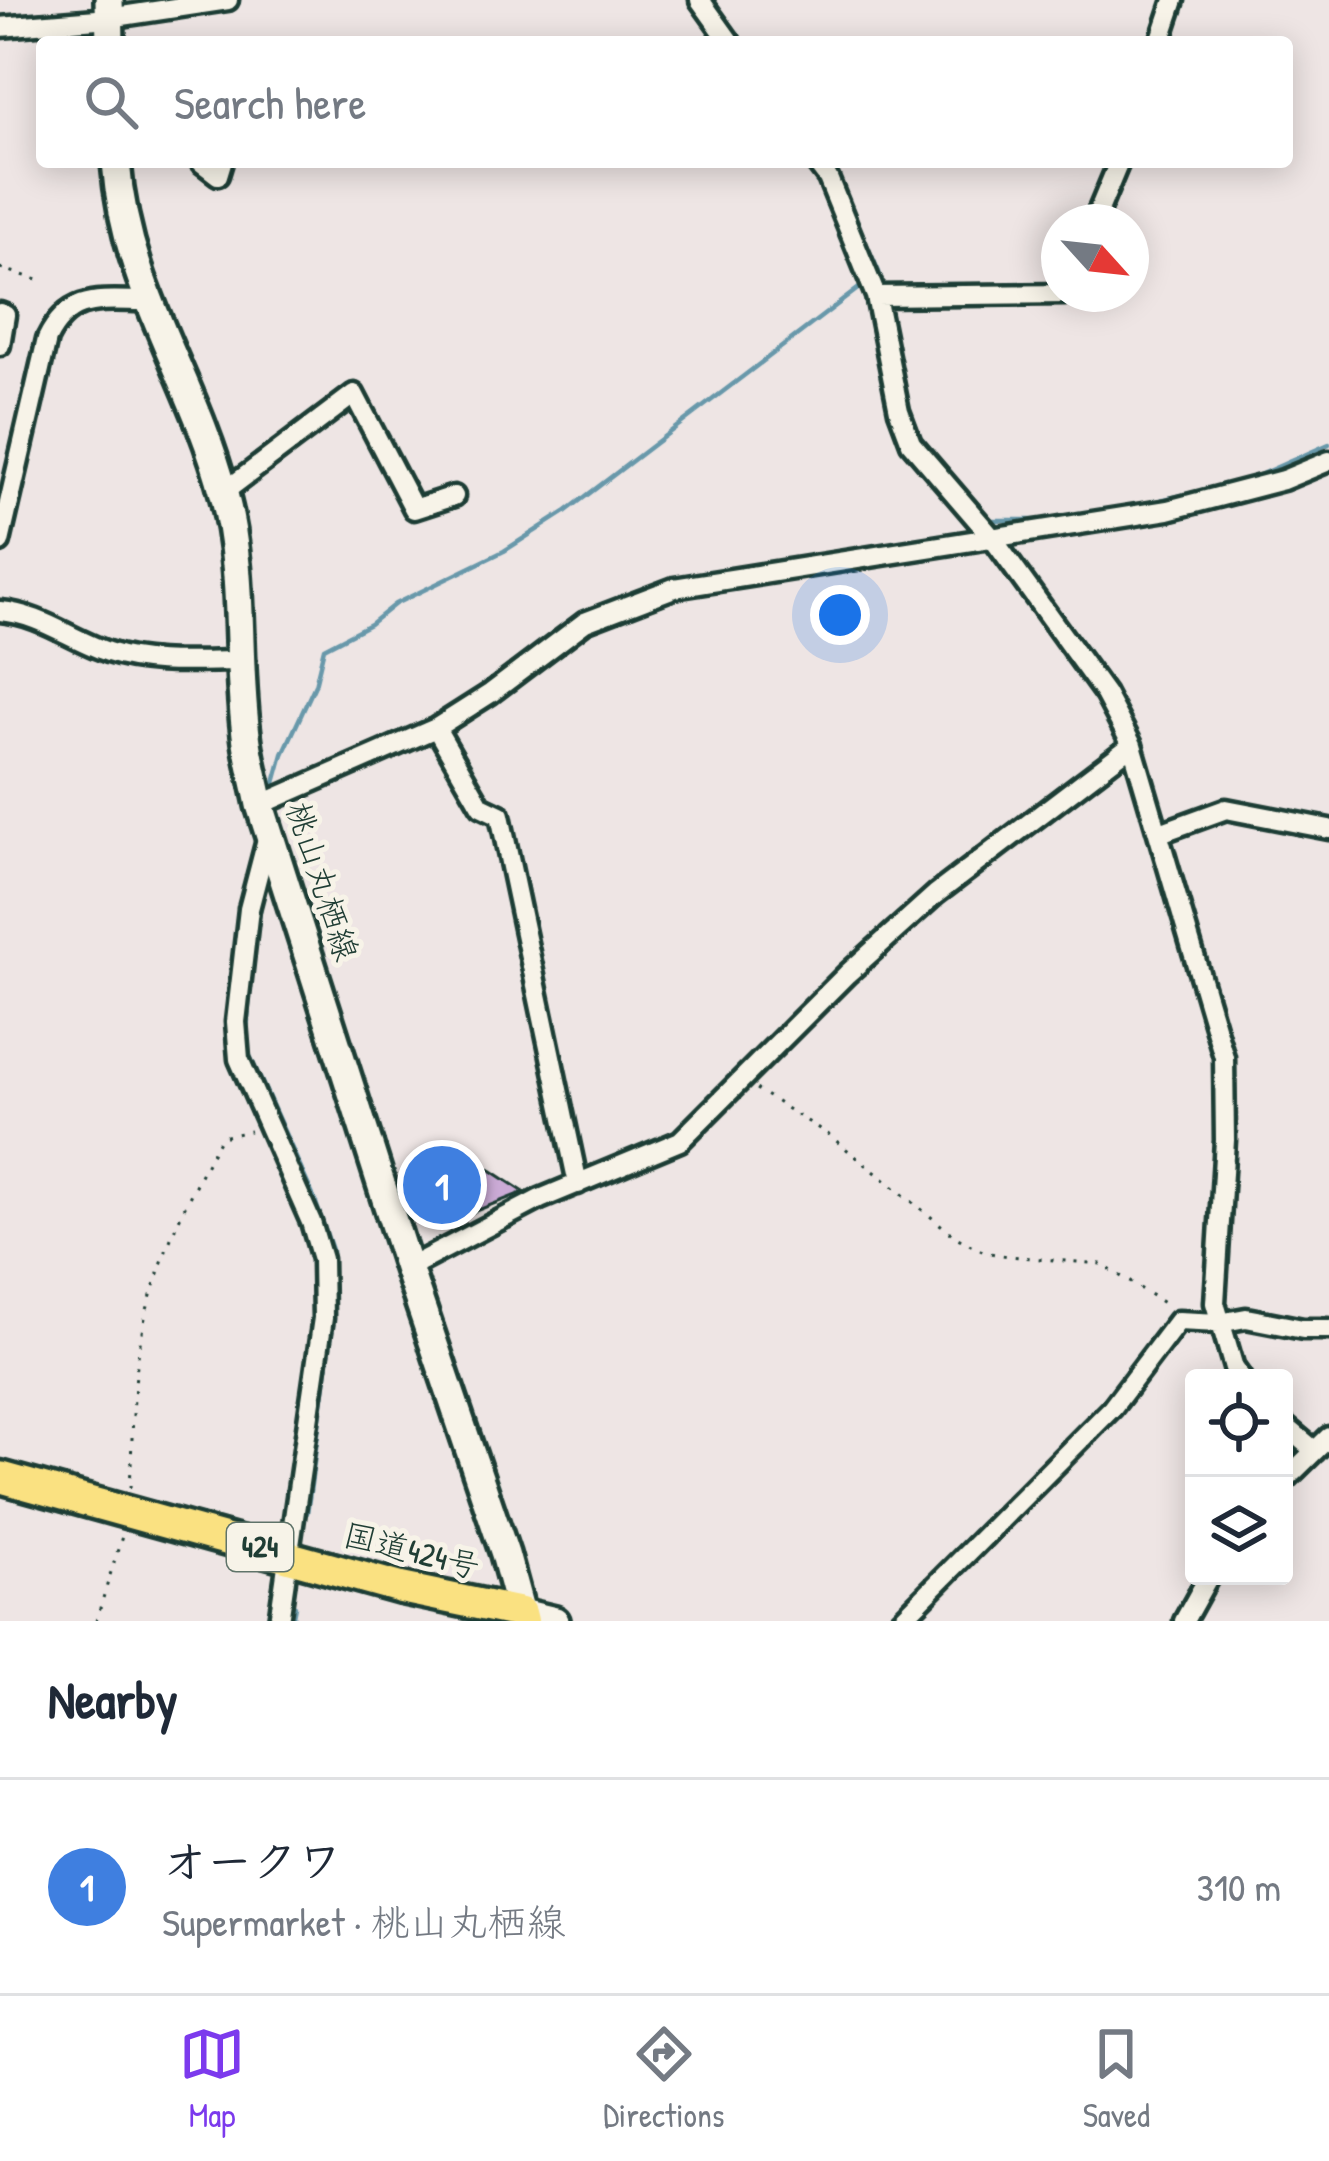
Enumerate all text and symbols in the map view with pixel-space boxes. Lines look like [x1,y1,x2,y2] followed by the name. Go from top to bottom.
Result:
[36,36,1293,168] search box
[78,69,144,135] icon: search
[174,72,366,133] text: Search here
[1041,204,1149,312] north arrow
[810,585,870,645] your location
[277,796,369,966] street label: 桃山丸栖線
[403,1140,481,1230] pin: 1
[1185,1369,1293,1585] map controls
[1185,1369,1293,1477] button: locate
[1185,1477,1293,1585] button: layers
[339,1512,485,1588] street label: 国道424号
[227,1523,293,1571] road number: 424
[48,1665,178,1734] text: Nearby
[162,1830,342,1891] text: オークワ
[80,1860,94,1913] text: 1
[1196,1860,1281,1913] text: 310 m
[162,1895,565,1948] text: Supermarket · 桃山丸栖線
[179,2021,245,2137] tab: Map
[603,2021,725,2137] tab: Directions
[1083,2021,1150,2137] tab: Saved

